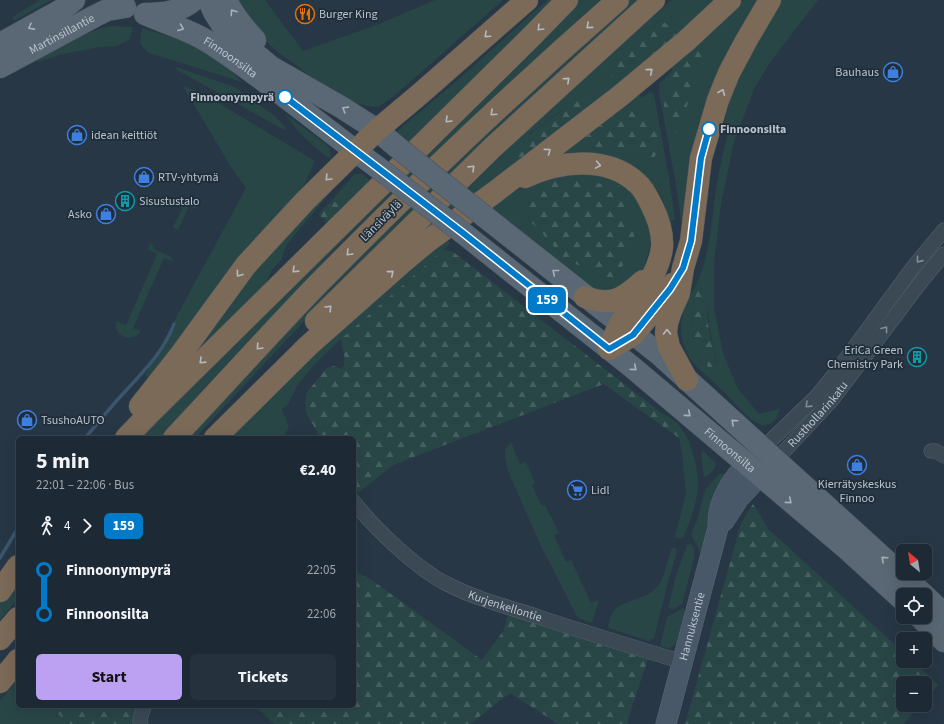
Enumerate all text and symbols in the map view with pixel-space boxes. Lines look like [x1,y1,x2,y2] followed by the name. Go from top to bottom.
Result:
[294,3,316,25] restaurant icon: Burger King
[319,6,378,23] place label: Burger King
[26,9,98,58] street label: Martinsillantie
[231,10,238,17] one-way arrow
[586,21,593,28] one-way arrow
[28,22,35,29] one-way arrow
[537,23,545,31] one-way arrow
[177,24,184,32] one-way arrow
[484,30,492,38] one-way arrow
[200,32,261,82] street label: Finnoonsilta
[882,61,904,83] shop icon: Bauhaus
[835,64,879,81] place label: Bauhaus
[646,68,653,75] one-way arrow
[562,77,570,84] one-way arrow
[717,88,725,95] one-way arrow
[190,89,274,106] place label: Finnoonympyrä
[277,89,293,105] marker: Finnoonympyrä
[342,107,349,114] one-way arrow
[490,109,497,116] one-way arrow
[445,115,453,123] one-way arrow
[701,121,717,137] marker: Finnoonsilta
[720,121,786,138] place label: Finnoonsilta
[66,124,88,146] shop icon: idean keittiöt
[91,127,157,144] place label: idean keittiöt
[544,149,551,156] one-way arrow
[595,160,601,169] one-way arrow
[467,165,475,173] one-way arrow
[133,166,155,188] shop icon: RTV-yhtymä
[158,169,219,186] place label: RTV-yhtymä
[325,173,332,181] one-way arrow
[114,190,136,212] building icon: Sisustustalo
[139,193,200,210] place label: Sisustustalo
[356,196,406,246] street label: Länsiväylä
[95,203,117,225] shop icon: Asko
[68,206,92,223] place label: Asko
[346,248,354,256] one-way arrow
[917,255,924,263] one-way arrow
[292,265,300,273] one-way arrow
[237,269,244,276] one-way arrow
[386,270,394,277] one-way arrow
[552,270,559,277] one-way arrow
[524,287,570,313] line badge: 159
[536,290,558,310] text: 159
[324,305,332,313] one-way arrow
[881,327,888,334] one-way arrow
[663,329,671,335] one-way arrow
[257,342,264,350] one-way arrow
[827,342,903,373] place label: EriCa Green Chemistry Park
[906,346,928,368] building icon: EriCa Green Chemistry Park
[199,356,207,364] one-way arrow
[629,364,636,371] one-way arrow
[784,378,852,451] street label: Rusthollarinkatu
[805,400,813,408] one-way arrow
[16,409,38,431] shop icon: TsushoAUTO
[683,409,690,416] one-way arrow
[41,412,105,429] place label: TsushoAUTO
[731,419,739,427] one-way arrow
[701,423,759,477] street label: Finnoonsilta
[36,445,90,477] text: 5 min
[846,454,868,476] shop icon: Kierrätyskeskus Finnoo
[300,460,336,481] text: €2.40
[36,476,134,494] text: 22:01 – 22:06 · Bus
[818,476,896,507] place label: Kierrätyskeskus Finnoo
[566,479,588,501] supermarket icon: Lidl
[591,482,610,499] place label: Lidl
[785,496,792,503] one-way arrow
[36,515,58,537] icon: walk
[76,515,98,537] icon: forward
[112,516,135,536] text: 159
[64,517,70,535] text: 4
[896,544,932,580] north arrow
[896,544,932,712] map controls
[882,557,889,564] one-way arrow
[66,560,171,581] text: Finnoonympyrä
[307,561,336,579] text: 22:05
[466,586,544,626] street label: Kurjenkellontie
[896,588,932,624] button: locate
[675,590,709,662] street label: Hannuksentie
[66,604,149,625] text: Finnoonsilta
[307,605,336,623] text: 22:06
[896,632,932,668] button: +
[36,654,182,700] button: Start
[190,654,336,700] button: Tickets
[896,676,932,712] button: −

